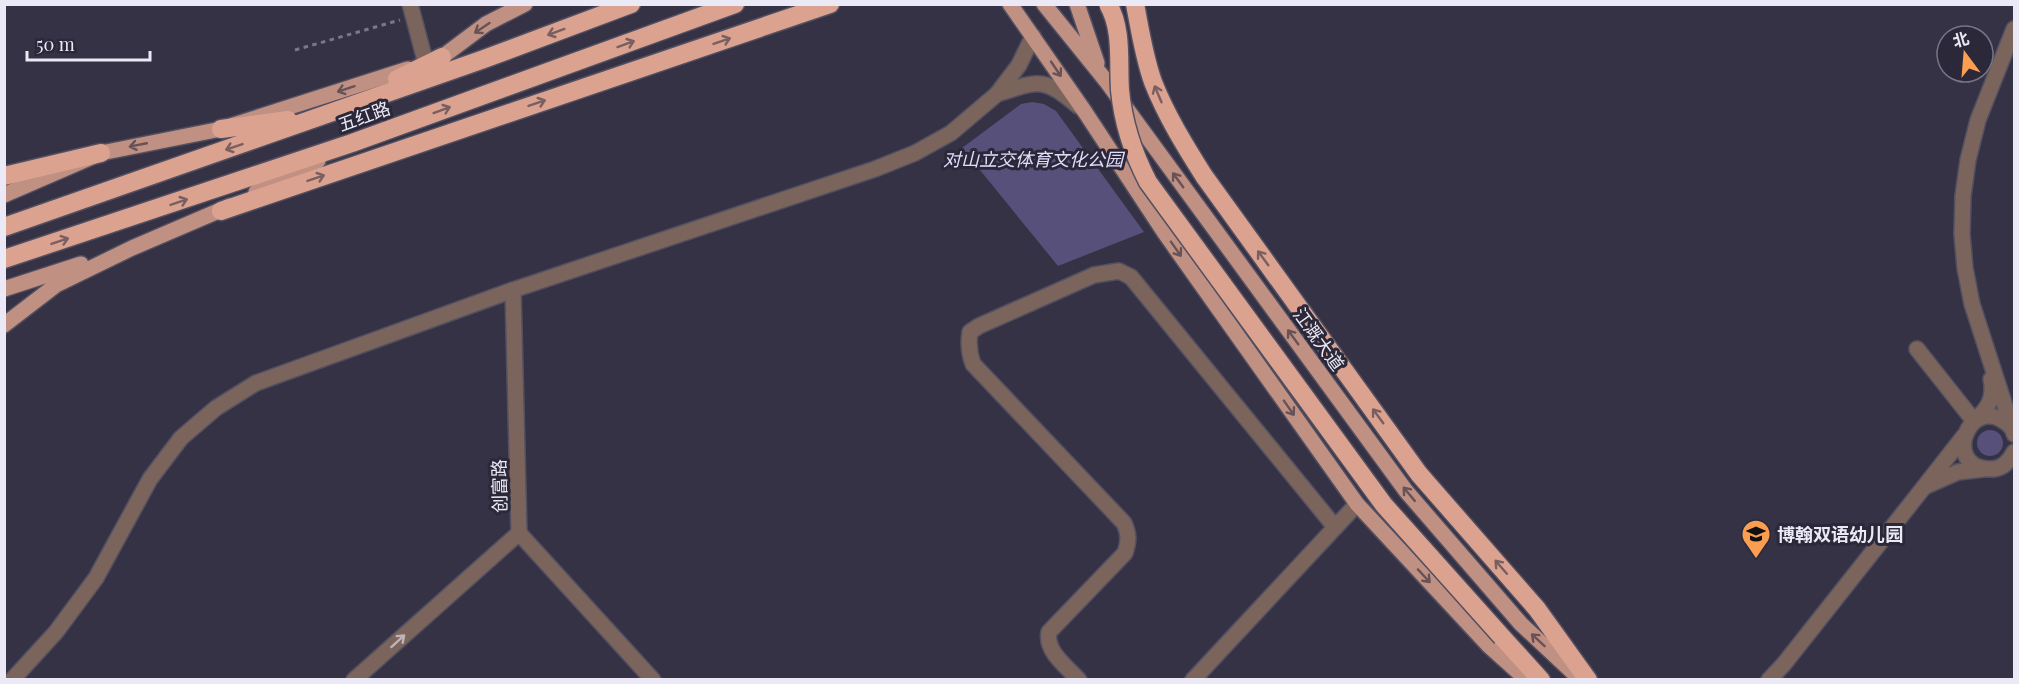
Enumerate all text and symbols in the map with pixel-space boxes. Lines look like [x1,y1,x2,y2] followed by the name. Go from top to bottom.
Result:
[474,22,490,34] one-way arrow
[27,24,150,62] scale bar
[1935,24,1995,84] north arrow
[547,27,566,38] one-way arrow
[1950,27,1971,51] text: 北
[36,32,75,56] text: 50 m
[712,34,731,45] one-way arrow
[616,38,634,49] one-way arrow
[1050,61,1062,77] one-way arrow
[337,84,356,95] one-way arrow
[1152,86,1164,104] one-way arrow
[335,95,393,137] street label: 五红路
[528,97,547,108] one-way arrow
[432,104,451,115] one-way arrow
[129,140,149,151] one-way arrow
[225,143,244,154] one-way arrow
[943,147,1126,171] park label: 对山立交体育文化公园
[306,172,325,183] one-way arrow
[1172,172,1185,188] one-way arrow
[169,195,187,206] one-way arrow
[50,235,69,246] one-way arrow
[1170,240,1182,256] one-way arrow
[1257,251,1269,267] one-way arrow
[1288,303,1350,375] street label: 江溉大道
[1287,329,1300,345] one-way arrow
[1283,399,1295,415] one-way arrow
[1371,409,1384,425] one-way arrow
[487,459,511,513] street label: 创富路
[1402,487,1416,502] one-way arrow
[1740,518,1772,560] school or university icon: 博翰双语幼儿园
[1777,522,1903,546] place label: 博翰双语幼儿园
[1494,560,1508,575] one-way arrow
[1417,568,1431,583] one-way arrow
[1531,633,1546,647] one-way arrow
[390,634,405,648] one-way arrow

